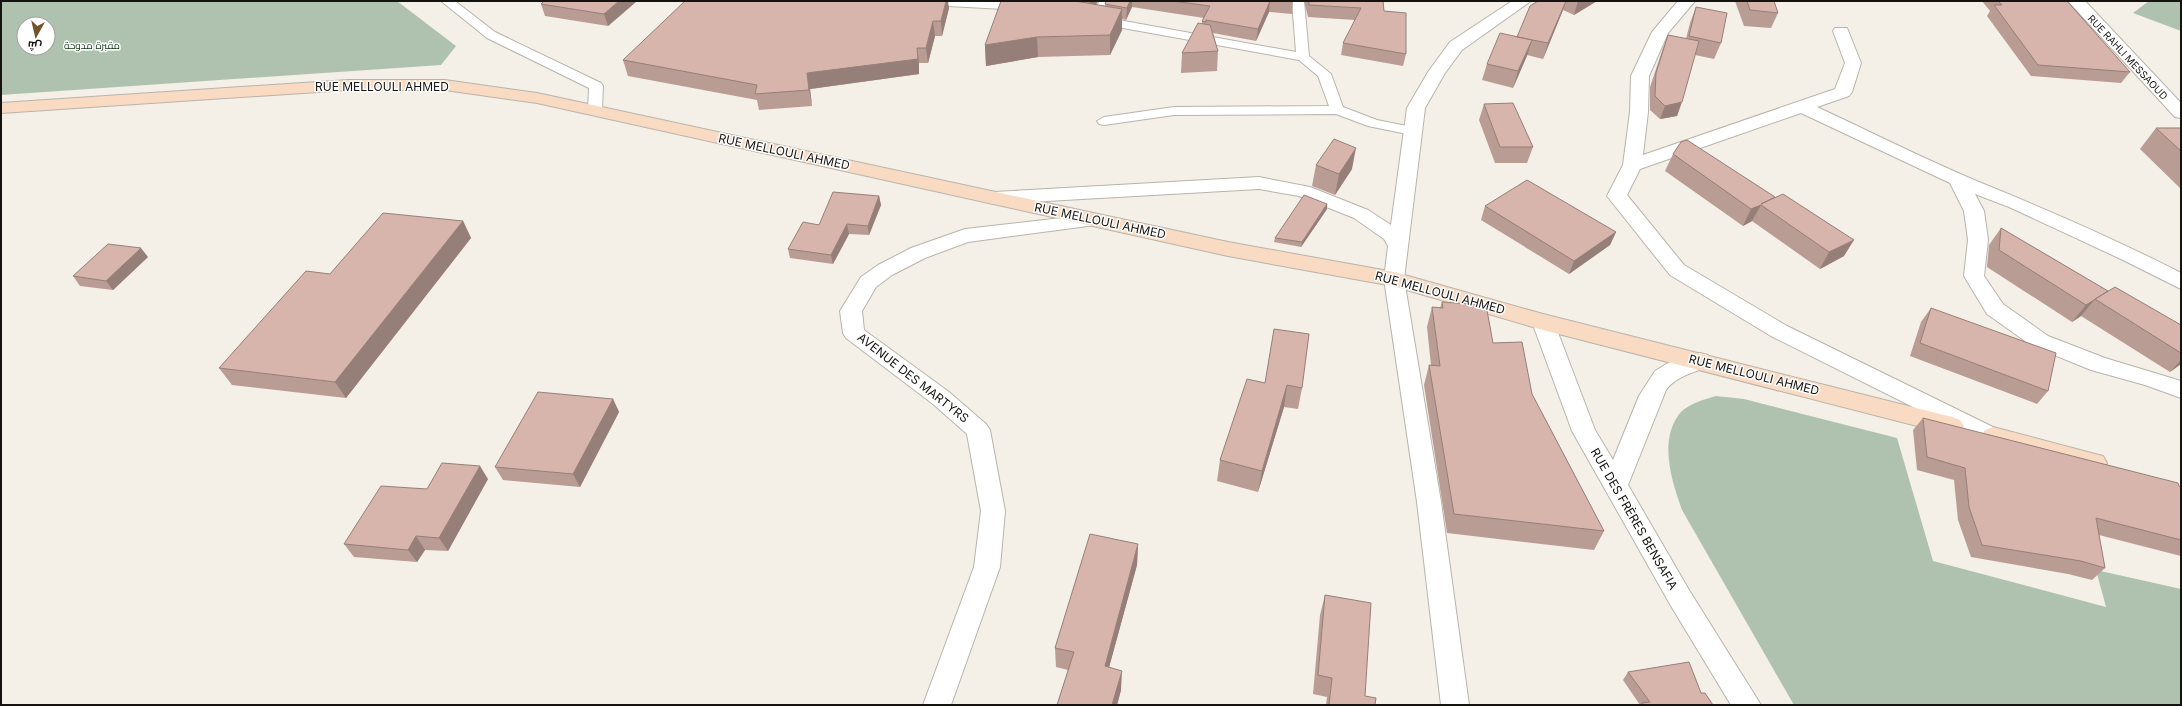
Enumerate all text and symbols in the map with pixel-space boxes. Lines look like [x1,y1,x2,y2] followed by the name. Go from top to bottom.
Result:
[2086,12,2170,102] street label: RUE RAHLI MESSAOUD
[16,16,56,56] north arrow
[27,38,43,54] text: ش
[64,39,120,51] park label: مقبرة مدوحة
[315,79,449,94] street label: RUE MELLOULI AHMED
[717,130,851,173] street label: RUE MELLOULI AHMED
[1033,199,1167,242] street label: RUE MELLOULI AHMED
[1374,268,1507,317] street label: RUE MELLOULI AHMED
[855,330,972,426] street label: AVENUE DES MARTYRS
[1687,351,1821,398] street label: RUE MELLOULI AHMED
[1588,445,1681,592] street label: RUE DES FRÈRES BENSAFIA

